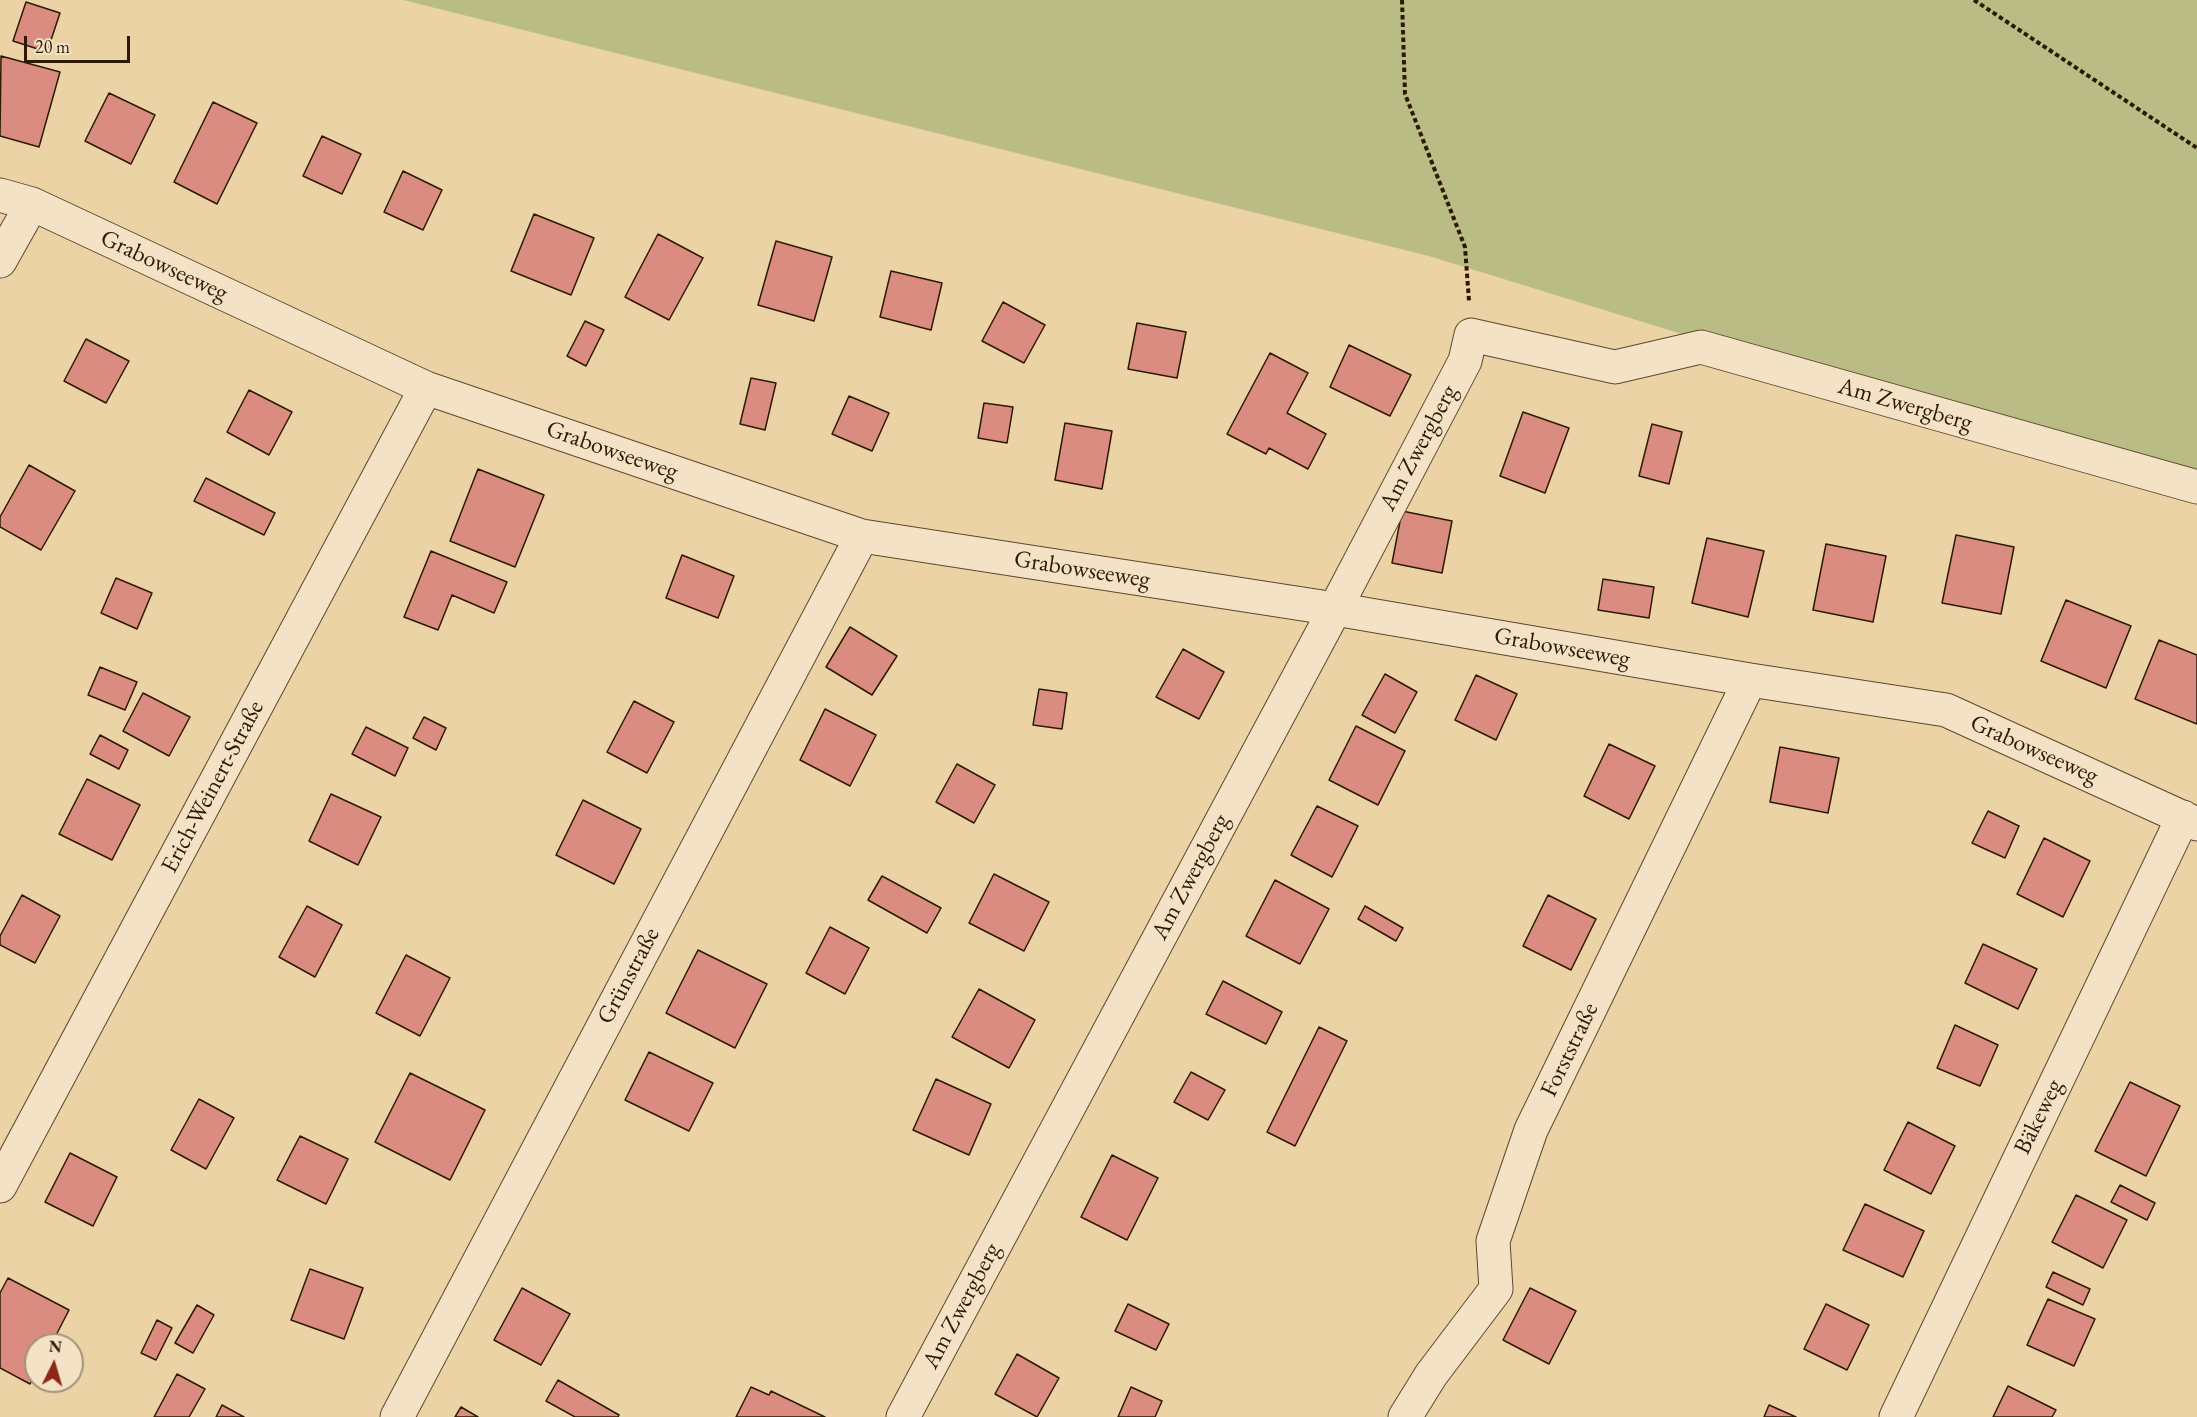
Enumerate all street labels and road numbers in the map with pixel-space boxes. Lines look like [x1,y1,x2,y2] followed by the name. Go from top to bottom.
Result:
[96,224,232,308] street label: Grabowseeweg
[1835,372,1975,438] street label: Am Zwergberg
[1374,380,1464,516] street label: Am Zwergberg
[542,415,682,487] street label: Grabowseeweg
[1012,545,1152,595] street label: Grabowseeweg
[1492,622,1632,674] street label: Grabowseeweg
[155,696,271,878] street label: Erich-Weinert-Straße
[1965,709,2103,791] street label: Grabowseeweg
[1146,809,1236,945] street label: Am Zwergberg
[592,923,666,1029] street label: Grünstraße
[1535,998,1605,1102] street label: Forststraße
[2009,1075,2069,1159] street label: Bäkeweg
[917,1238,1007,1374] street label: Am Zwergberg

